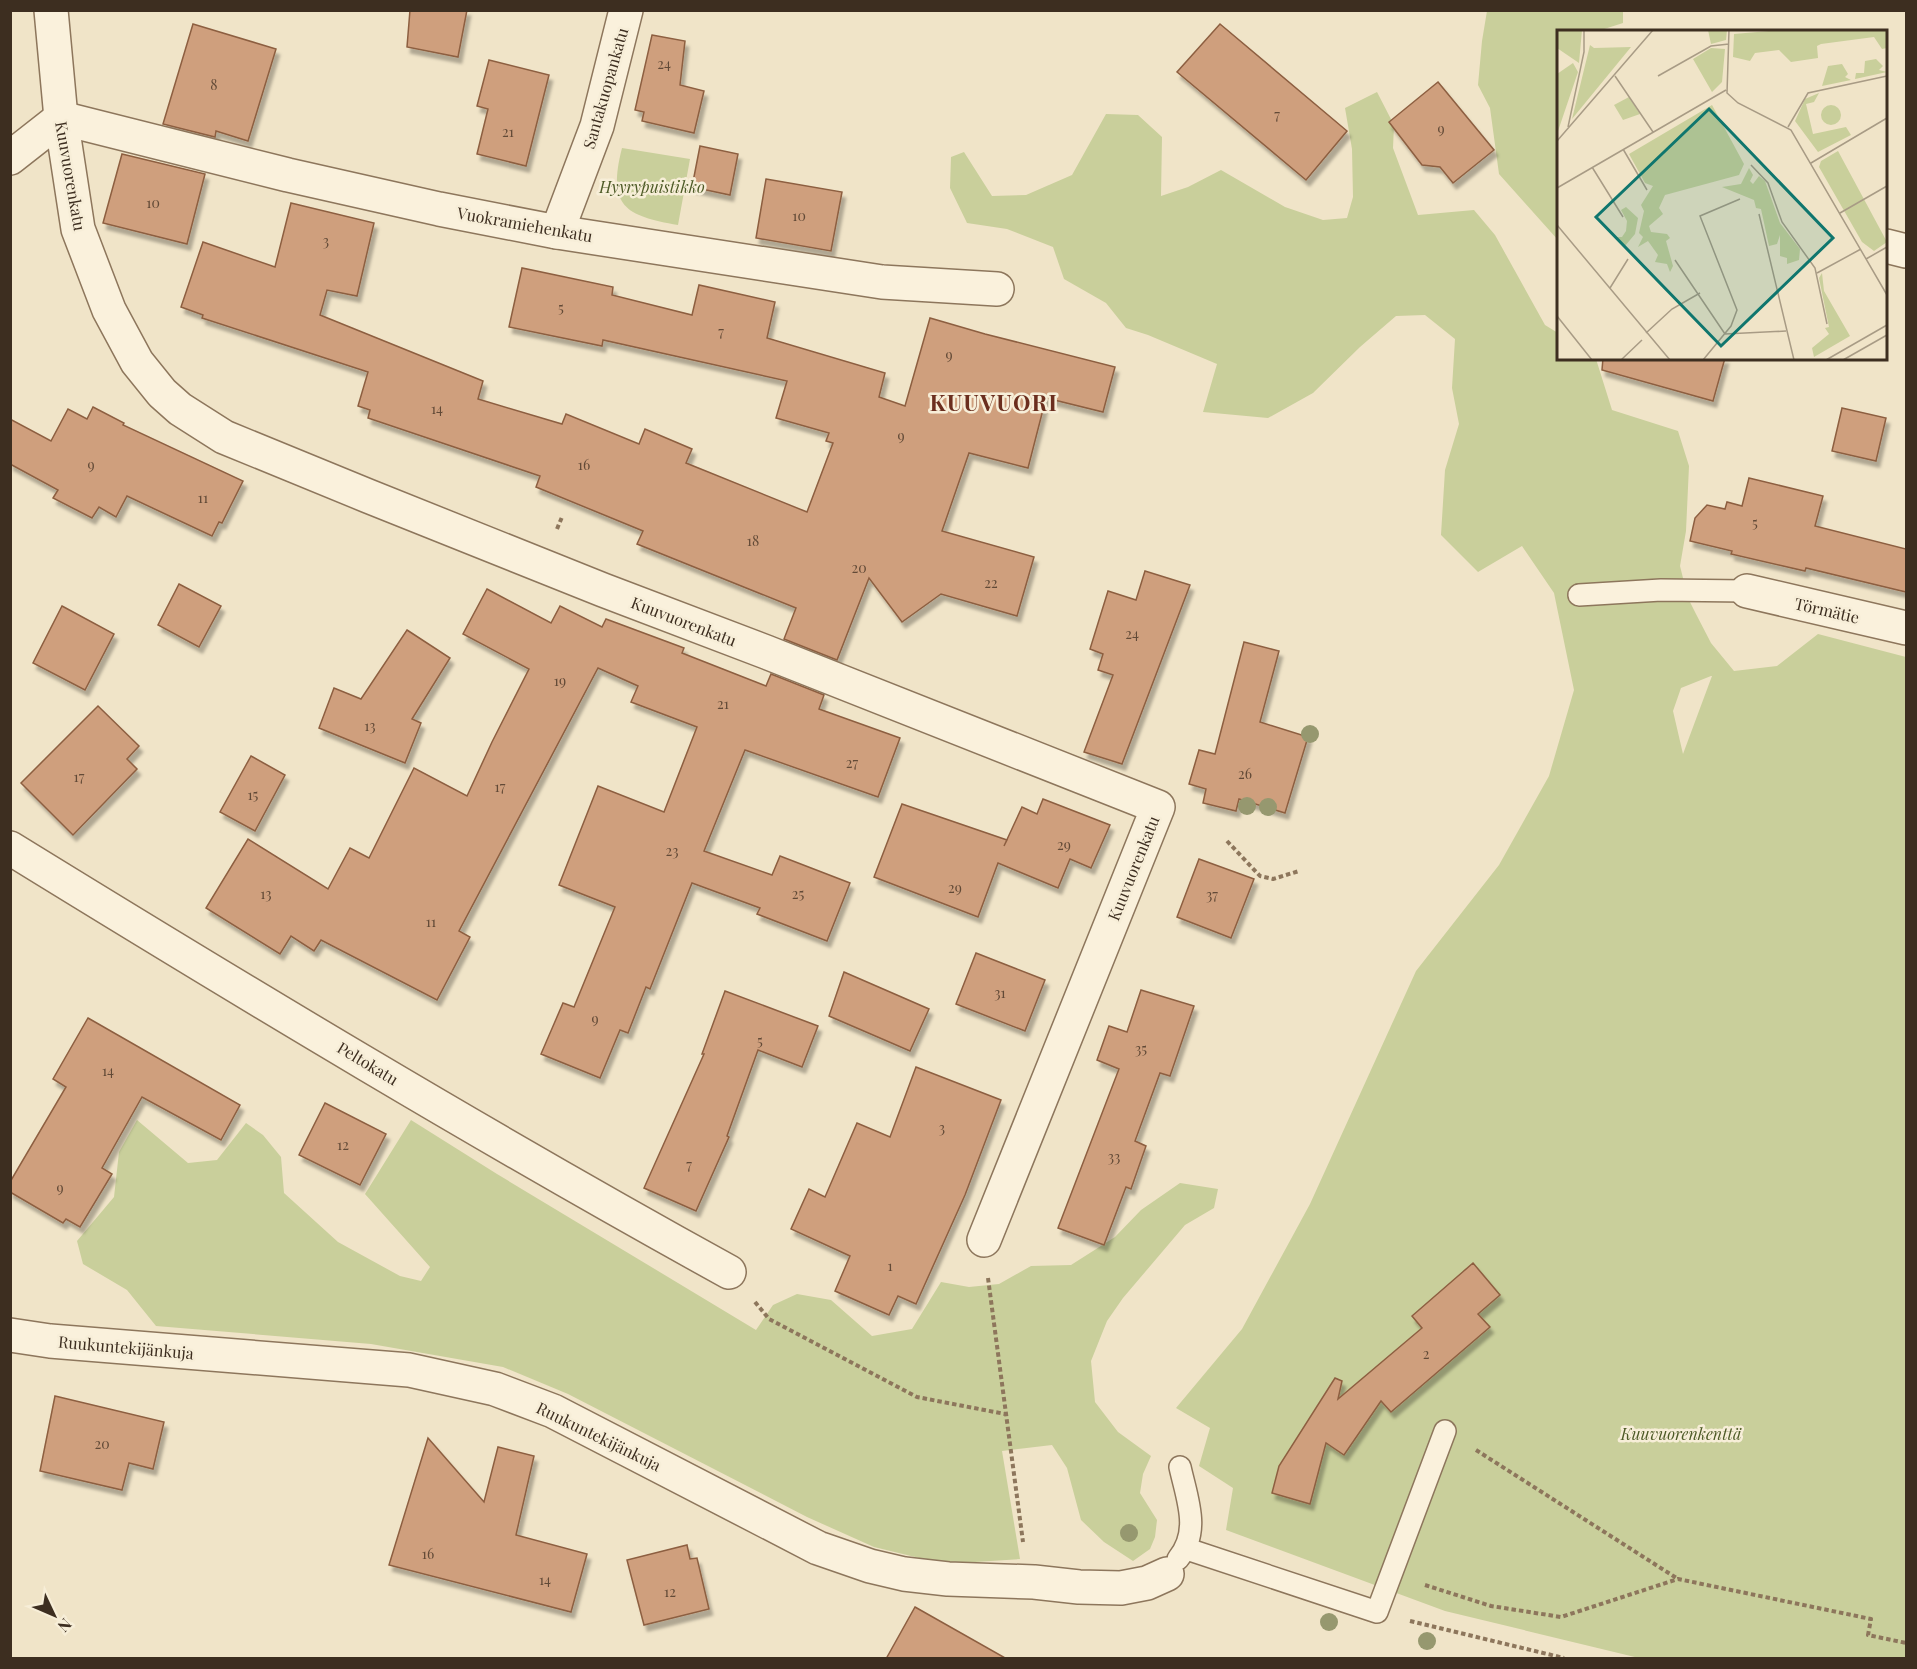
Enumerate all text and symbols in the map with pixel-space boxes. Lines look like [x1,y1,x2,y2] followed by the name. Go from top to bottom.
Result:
[578,25,632,151] street label: Santakuopankatu
[1557,30,1887,360] inset map
[657,54,671,73] house number: 24
[210,75,218,94] house number: 8
[1274,105,1280,124] house number: 7
[1437,119,1445,138] house number: 9
[51,120,91,232] street label: Kuuvuorenkatu
[502,122,514,141] house number: 21
[598,176,705,197] park label: Hyyrypuistikko
[146,193,160,212] house number: 10
[455,202,594,246] street label: Vuokramiehenkatu
[792,206,806,225] house number: 10
[323,231,329,250] house number: 3
[558,298,564,317] house number: 5
[718,322,724,341] house number: 7
[945,345,953,364] house number: 9
[930,387,1058,417] district label: KUUVUORI
[431,399,443,418] house number: 14
[897,426,905,445] house number: 9
[87,455,95,474] house number: 9
[578,455,590,474] house number: 16
[198,488,208,507] house number: 11
[1752,513,1758,532] house number: 5
[747,531,759,550] house number: 18
[851,558,867,577] house number: 20
[984,573,998,592] house number: 22
[628,591,740,651] street label: Kuuvuorenkatu
[1793,592,1861,628] street label: Törmätie
[1125,624,1139,643] house number: 24
[554,671,566,690] house number: 19
[717,694,729,713] house number: 21
[364,716,376,735] house number: 13
[846,753,859,772] house number: 27
[1238,764,1252,783] house number: 26
[74,767,85,786] house number: 17
[495,777,506,796] house number: 17
[248,785,259,804] house number: 15
[1102,813,1164,923] street label: Kuuvuorenkatu
[1057,835,1071,854] house number: 29
[665,841,679,860] house number: 23
[948,878,962,897] house number: 29
[260,884,272,903] house number: 13
[792,884,804,903] house number: 25
[1206,885,1218,904] house number: 37
[426,912,436,931] house number: 11
[994,983,1006,1002] house number: 31
[591,1009,599,1028] house number: 9
[757,1031,763,1050] house number: 5
[334,1037,402,1089] street label: Peltokatu
[1135,1039,1147,1058] house number: 35
[102,1061,114,1080] house number: 14
[939,1118,945,1137] house number: 3
[337,1135,349,1154] house number: 12
[1108,1147,1120,1166] house number: 33
[686,1155,692,1174] house number: 7
[56,1178,64,1197] house number: 9
[887,1256,893,1275] house number: 1
[57,1331,195,1363] street label: Ruukuntekijänkuja
[1423,1344,1430,1363] house number: 2
[533,1397,665,1475] street label: Ruukuntekijänkuja
[1620,1423,1742,1444] park label: Kuuvuorenkenttä
[94,1434,110,1453] house number: 20
[422,1544,434,1563] house number: 16
[539,1570,551,1589] house number: 14
[664,1582,676,1601] house number: 12
[24,1585,84,1645] north arrow
[53,1614,77,1638] text: N

